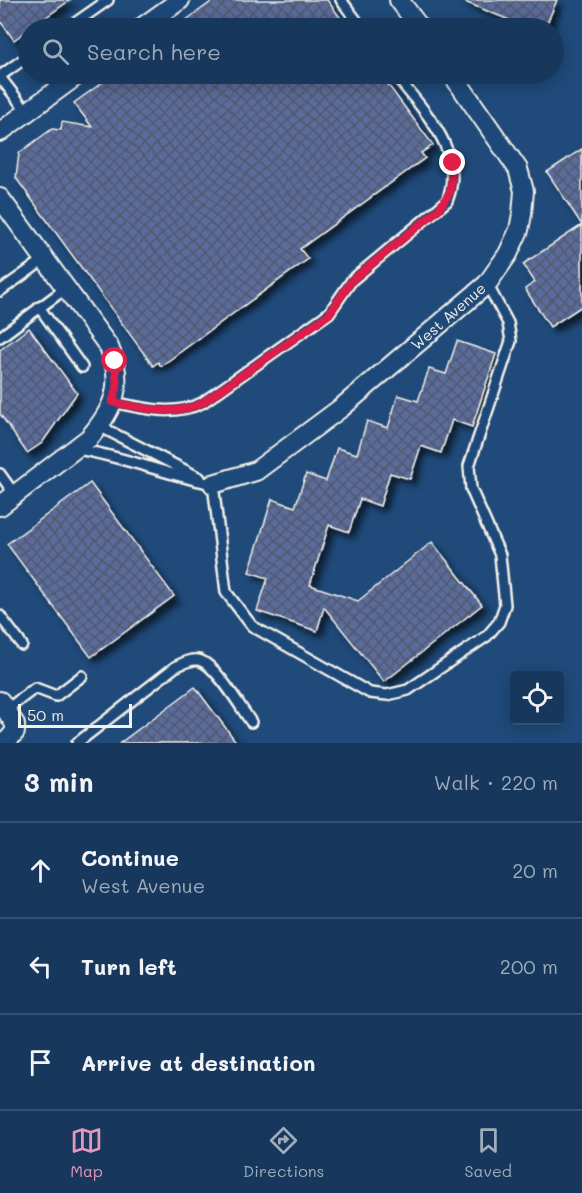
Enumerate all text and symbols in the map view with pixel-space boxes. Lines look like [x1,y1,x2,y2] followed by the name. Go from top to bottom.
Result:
[18,18,564,84] search box
[39,35,72,68] icon: search
[87,37,221,66] text: Search here
[439,149,465,175] route end
[406,278,490,354] street label: West Avenue
[101,347,127,373] route start
[510,671,564,725] map controls
[510,671,564,725] button: locate
[18,701,132,728] scale bar
[27,704,64,725] text: 50 m
[24,765,93,799] text: 3 min
[434,769,558,795] text: Walk · 220 m
[81,843,179,872] text: Continue
[24,854,57,887] icon: ahead
[512,857,558,883] text: 20 m
[81,872,205,898] text: West Avenue
[24,950,57,983] icon: left
[81,952,177,981] text: Turn left
[500,953,558,979] text: 200 m
[24,1046,57,1079] icon: arrive
[81,1048,316,1077] text: Arrive at destination
[70,1124,103,1181] tab: Map
[243,1124,324,1181] tab: Directions
[464,1124,512,1181] tab: Saved

